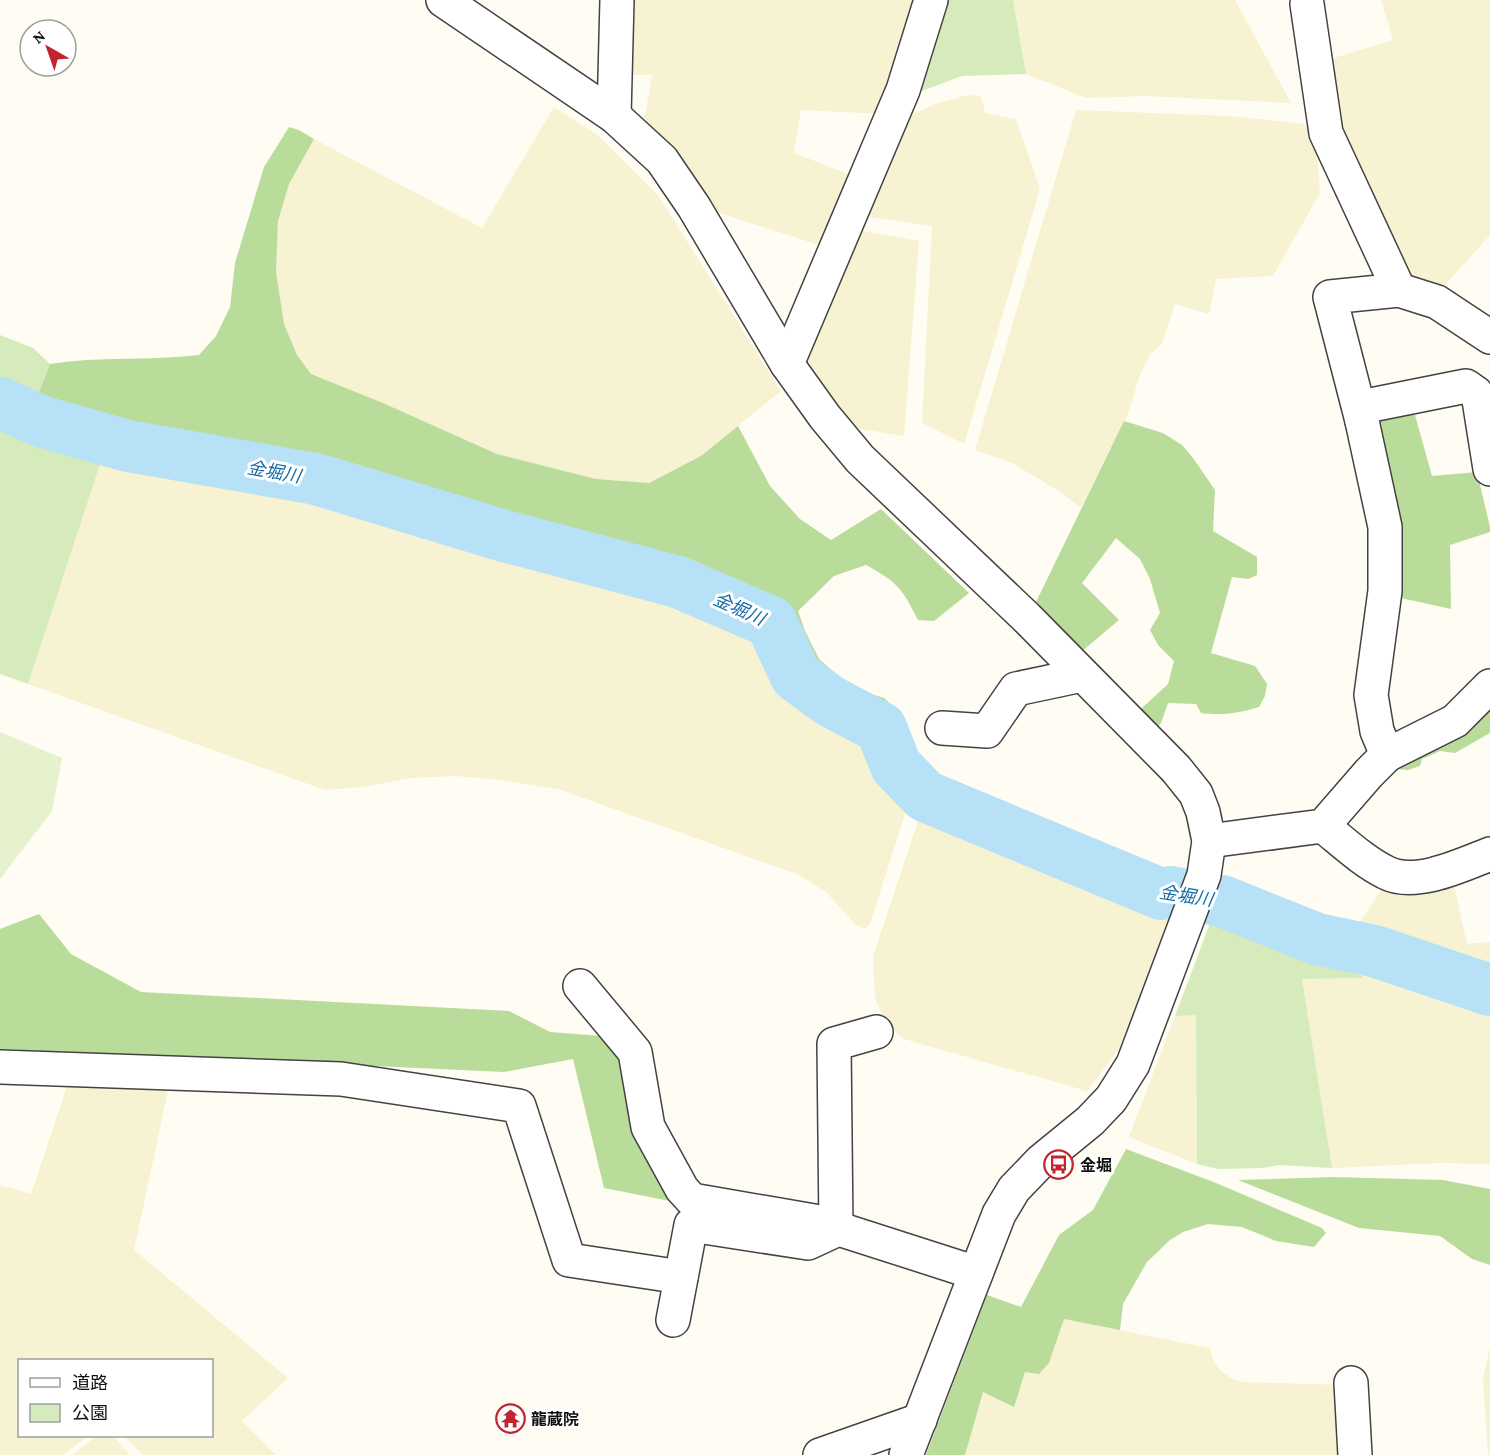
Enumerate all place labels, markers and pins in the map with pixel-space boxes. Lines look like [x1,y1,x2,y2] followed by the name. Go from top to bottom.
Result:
[1043,1149,1075,1181] bus stop icon: 金堀
[1080,1157,1112,1174] place label: 金堀
[494,1403,526,1435] temple icon: 龍蔵院
[531,1411,579,1428] place label: 龍蔵院

